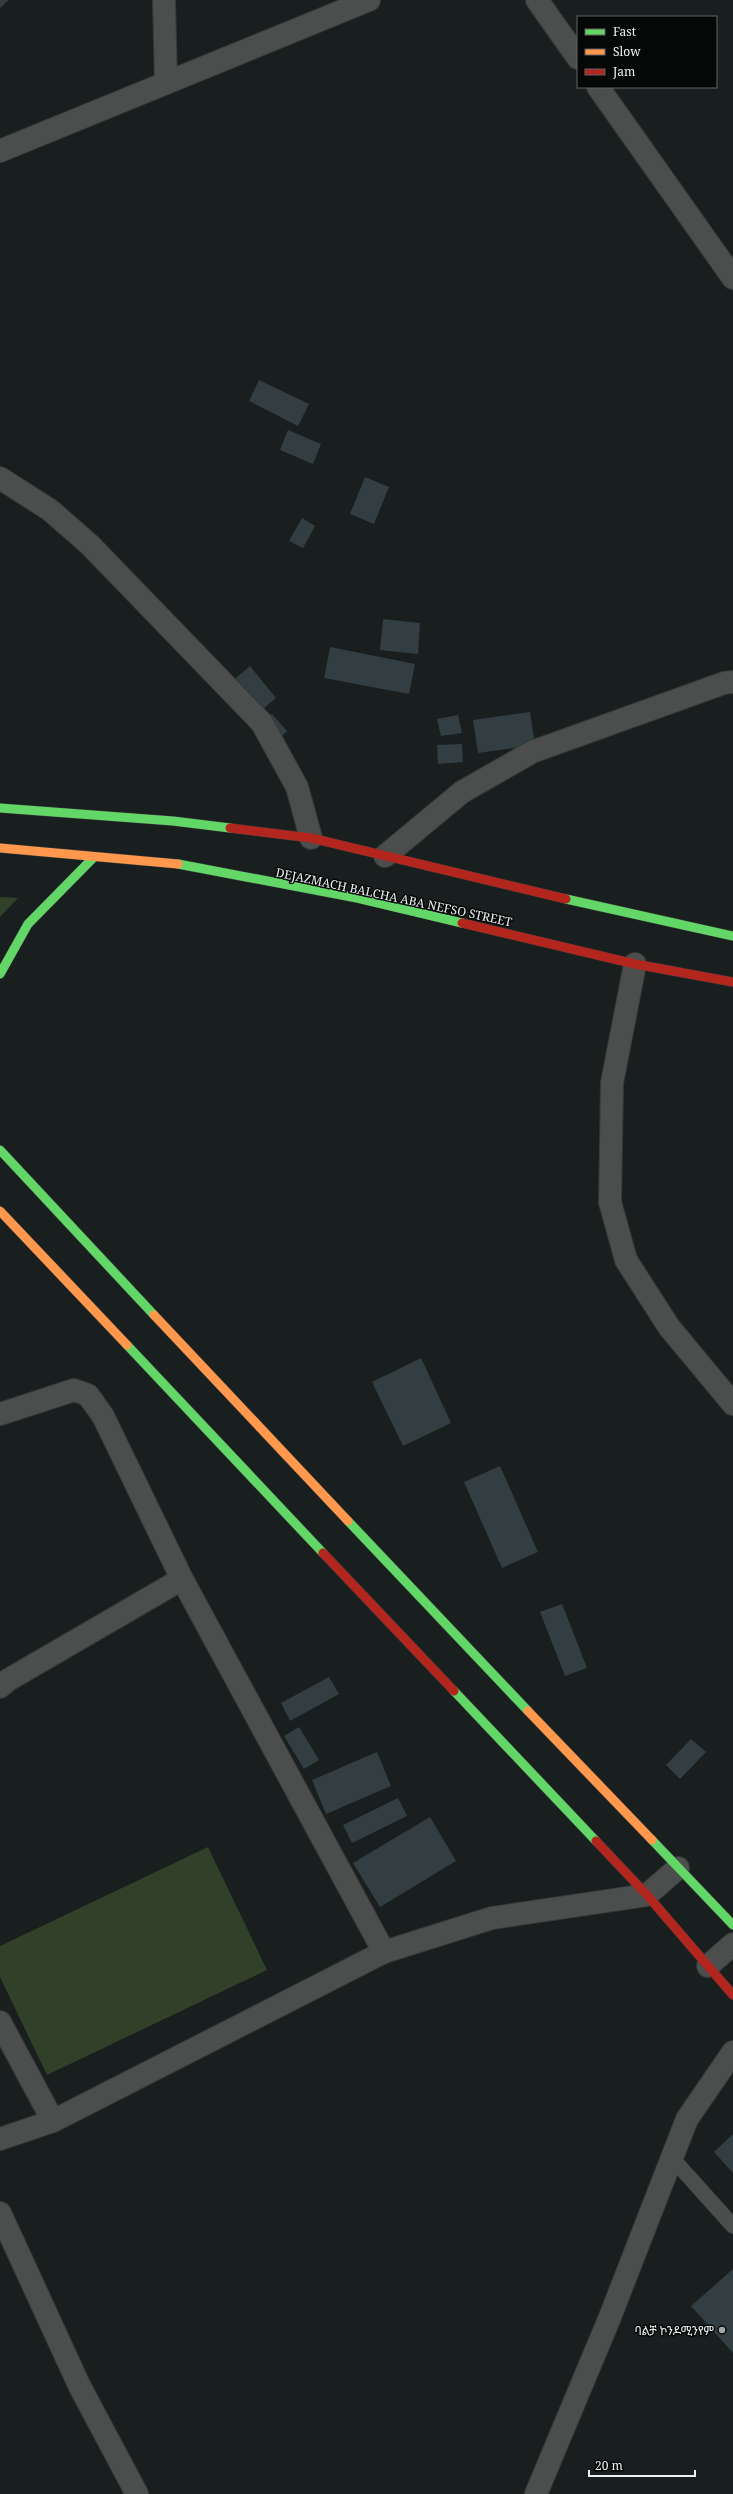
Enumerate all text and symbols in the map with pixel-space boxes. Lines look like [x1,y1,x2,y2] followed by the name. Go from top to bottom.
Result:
[577,16,717,88] legend
[613,23,636,40] text: Fast
[613,43,641,60] text: Slow
[612,63,635,80] text: Jam
[274,864,514,931] street label: DEJAZMACH BALCHA ABA NEFSO STREET
[635,2322,715,2339] place label: ባልቻ ኮንዶሚንየም
[717,2325,727,2335] marker: ባልቻ ኮንዶሚንየም
[589,2452,695,2478] scale bar
[595,2457,623,2474] text: 20 m

